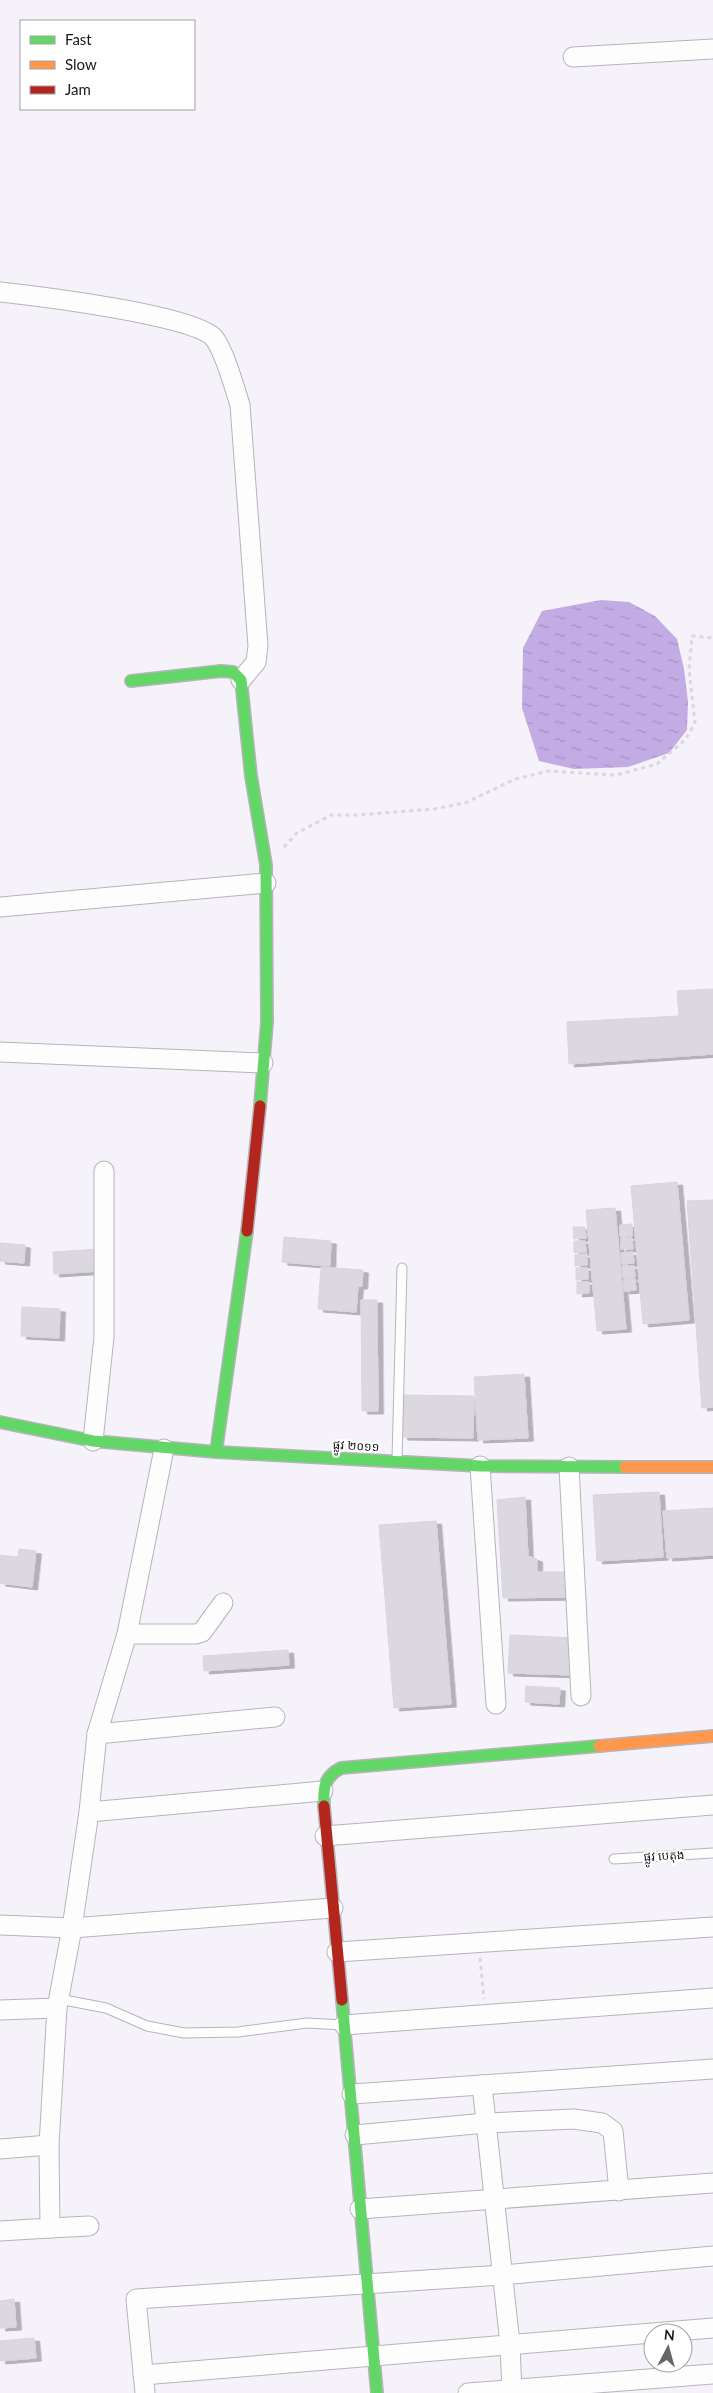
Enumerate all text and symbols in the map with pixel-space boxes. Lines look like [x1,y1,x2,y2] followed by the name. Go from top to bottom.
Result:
[20,20,195,110] legend
[65,30,92,48] text: Fast
[65,55,97,73] text: Slow
[65,80,91,98] text: Jam
[332,1437,380,1458] street label: ផ្លូវ ២០១១
[643,1847,685,1868] street label: ផ្លូវ បេតុង
[643,2323,693,2373] north arrow
[663,2326,676,2344] text: N

